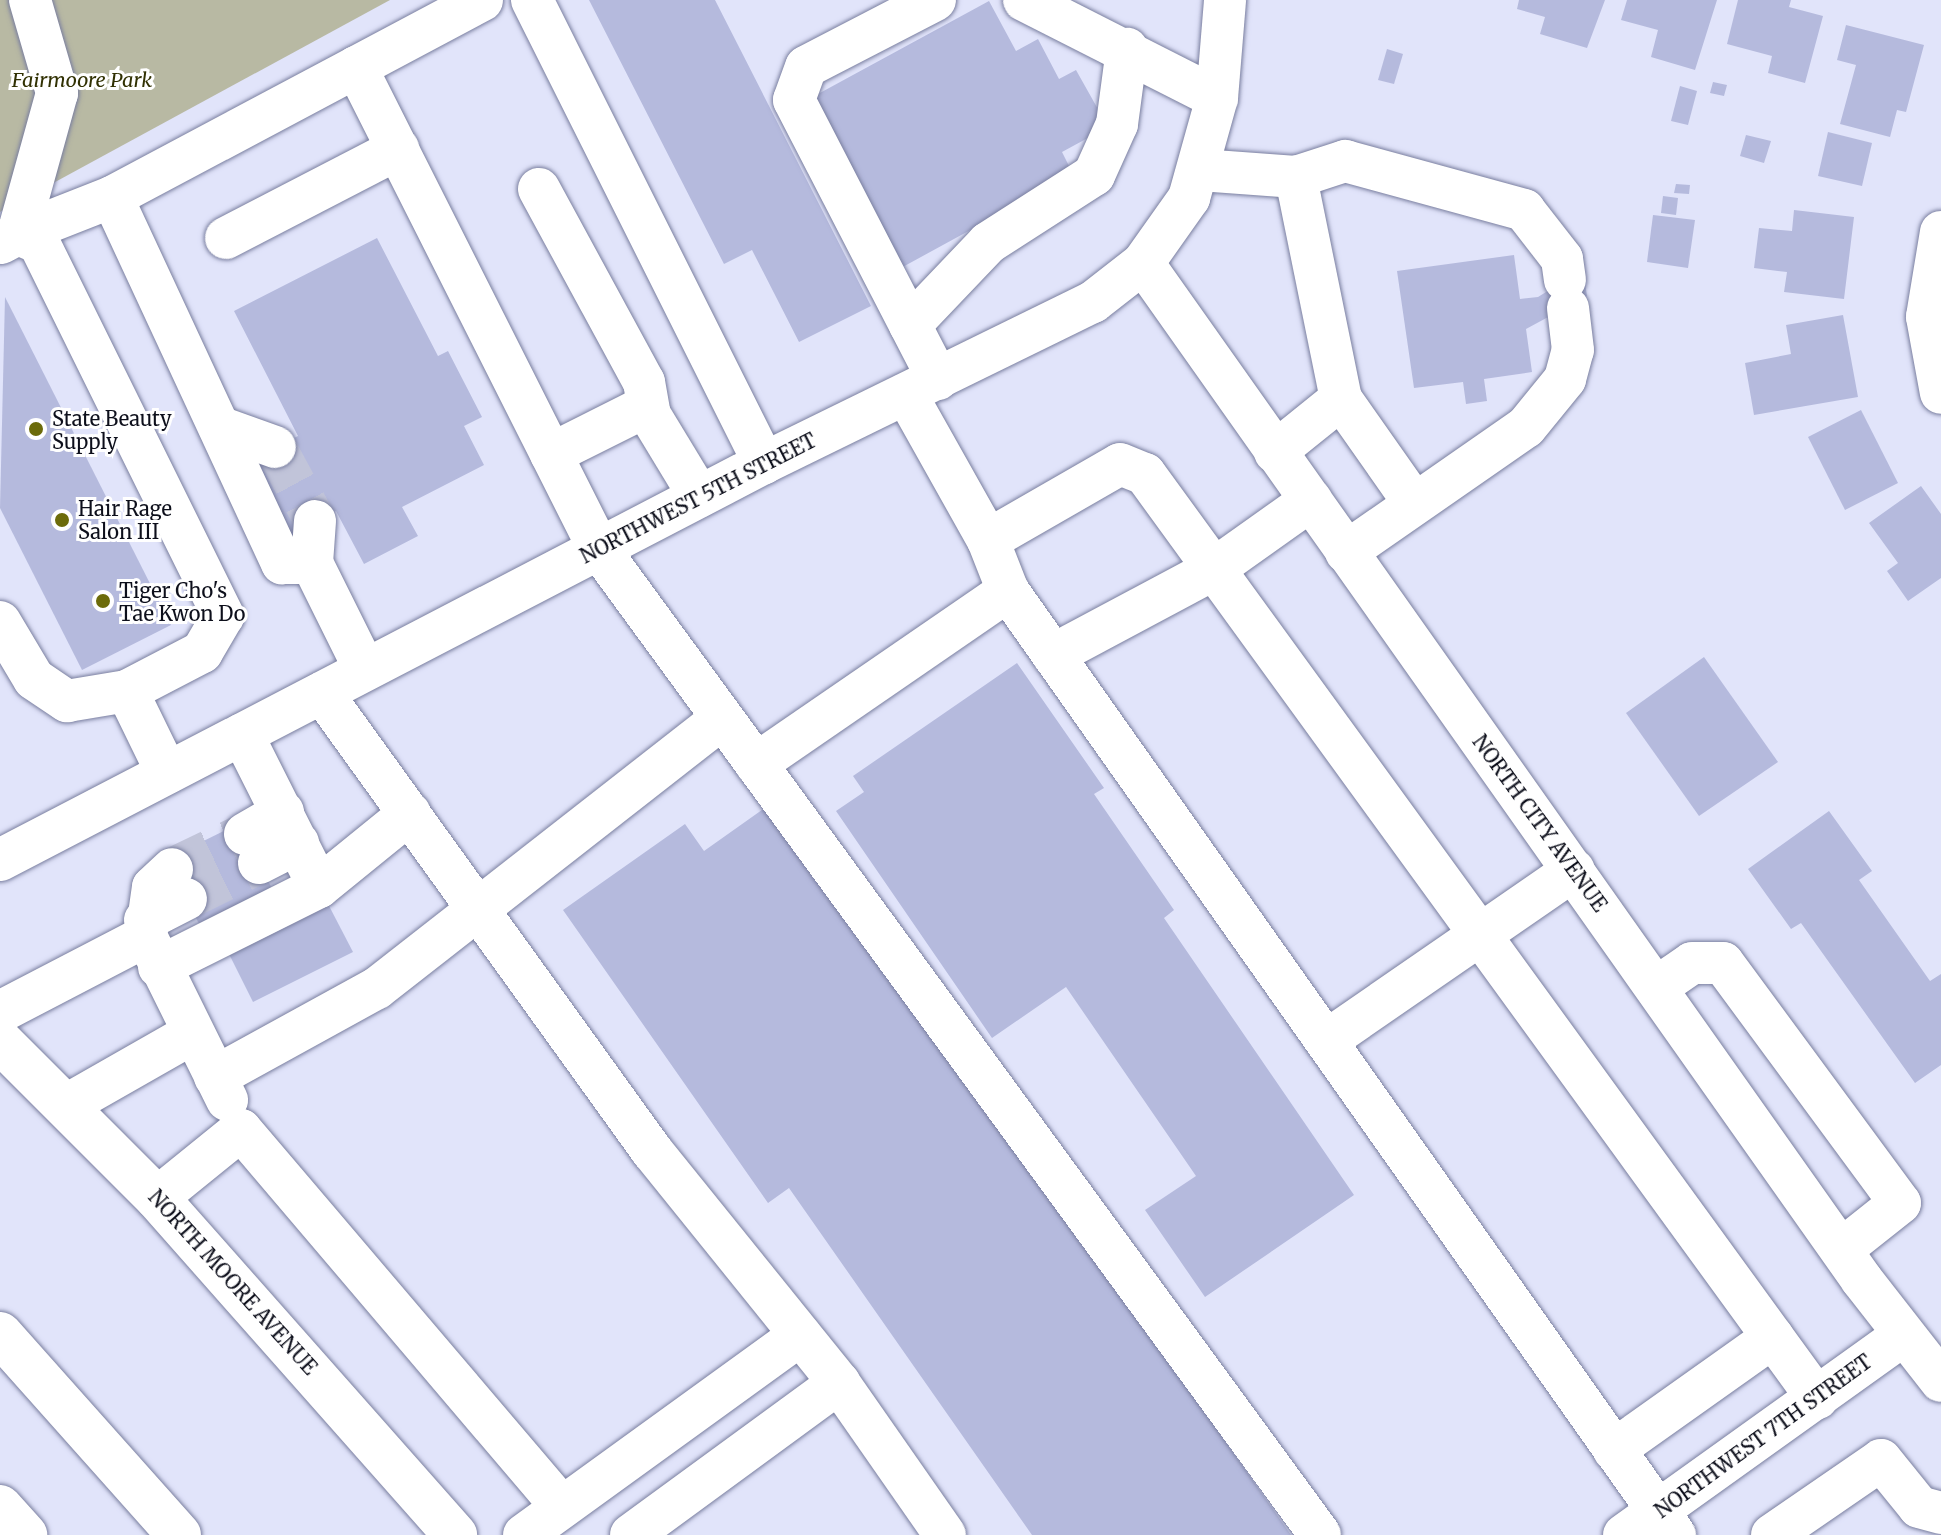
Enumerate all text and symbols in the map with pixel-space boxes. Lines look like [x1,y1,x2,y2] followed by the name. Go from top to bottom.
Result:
[12,67,152,91] park label: Fairmoore Park
[52,406,172,453] place label: State Beauty Supply
[27,420,45,438] marker: State Beauty Supply
[576,428,820,568] street label: NORTHWEST 5TH STREET
[78,496,172,543] place label: Hair Rage Salon III
[53,511,71,529] marker: Hair Rage Salon III
[119,578,245,625] place label: Tiger Cho's Tae Kwon Do
[94,592,112,610] marker: Tiger Cho's Tae Kwon Do
[1468,730,1612,916] street label: NORTH CITY AVENUE
[144,1185,322,1379] street label: NORTH MOORE AVENUE
[1650,1349,1876,1523] street label: NORTHWEST 7TH STREET

